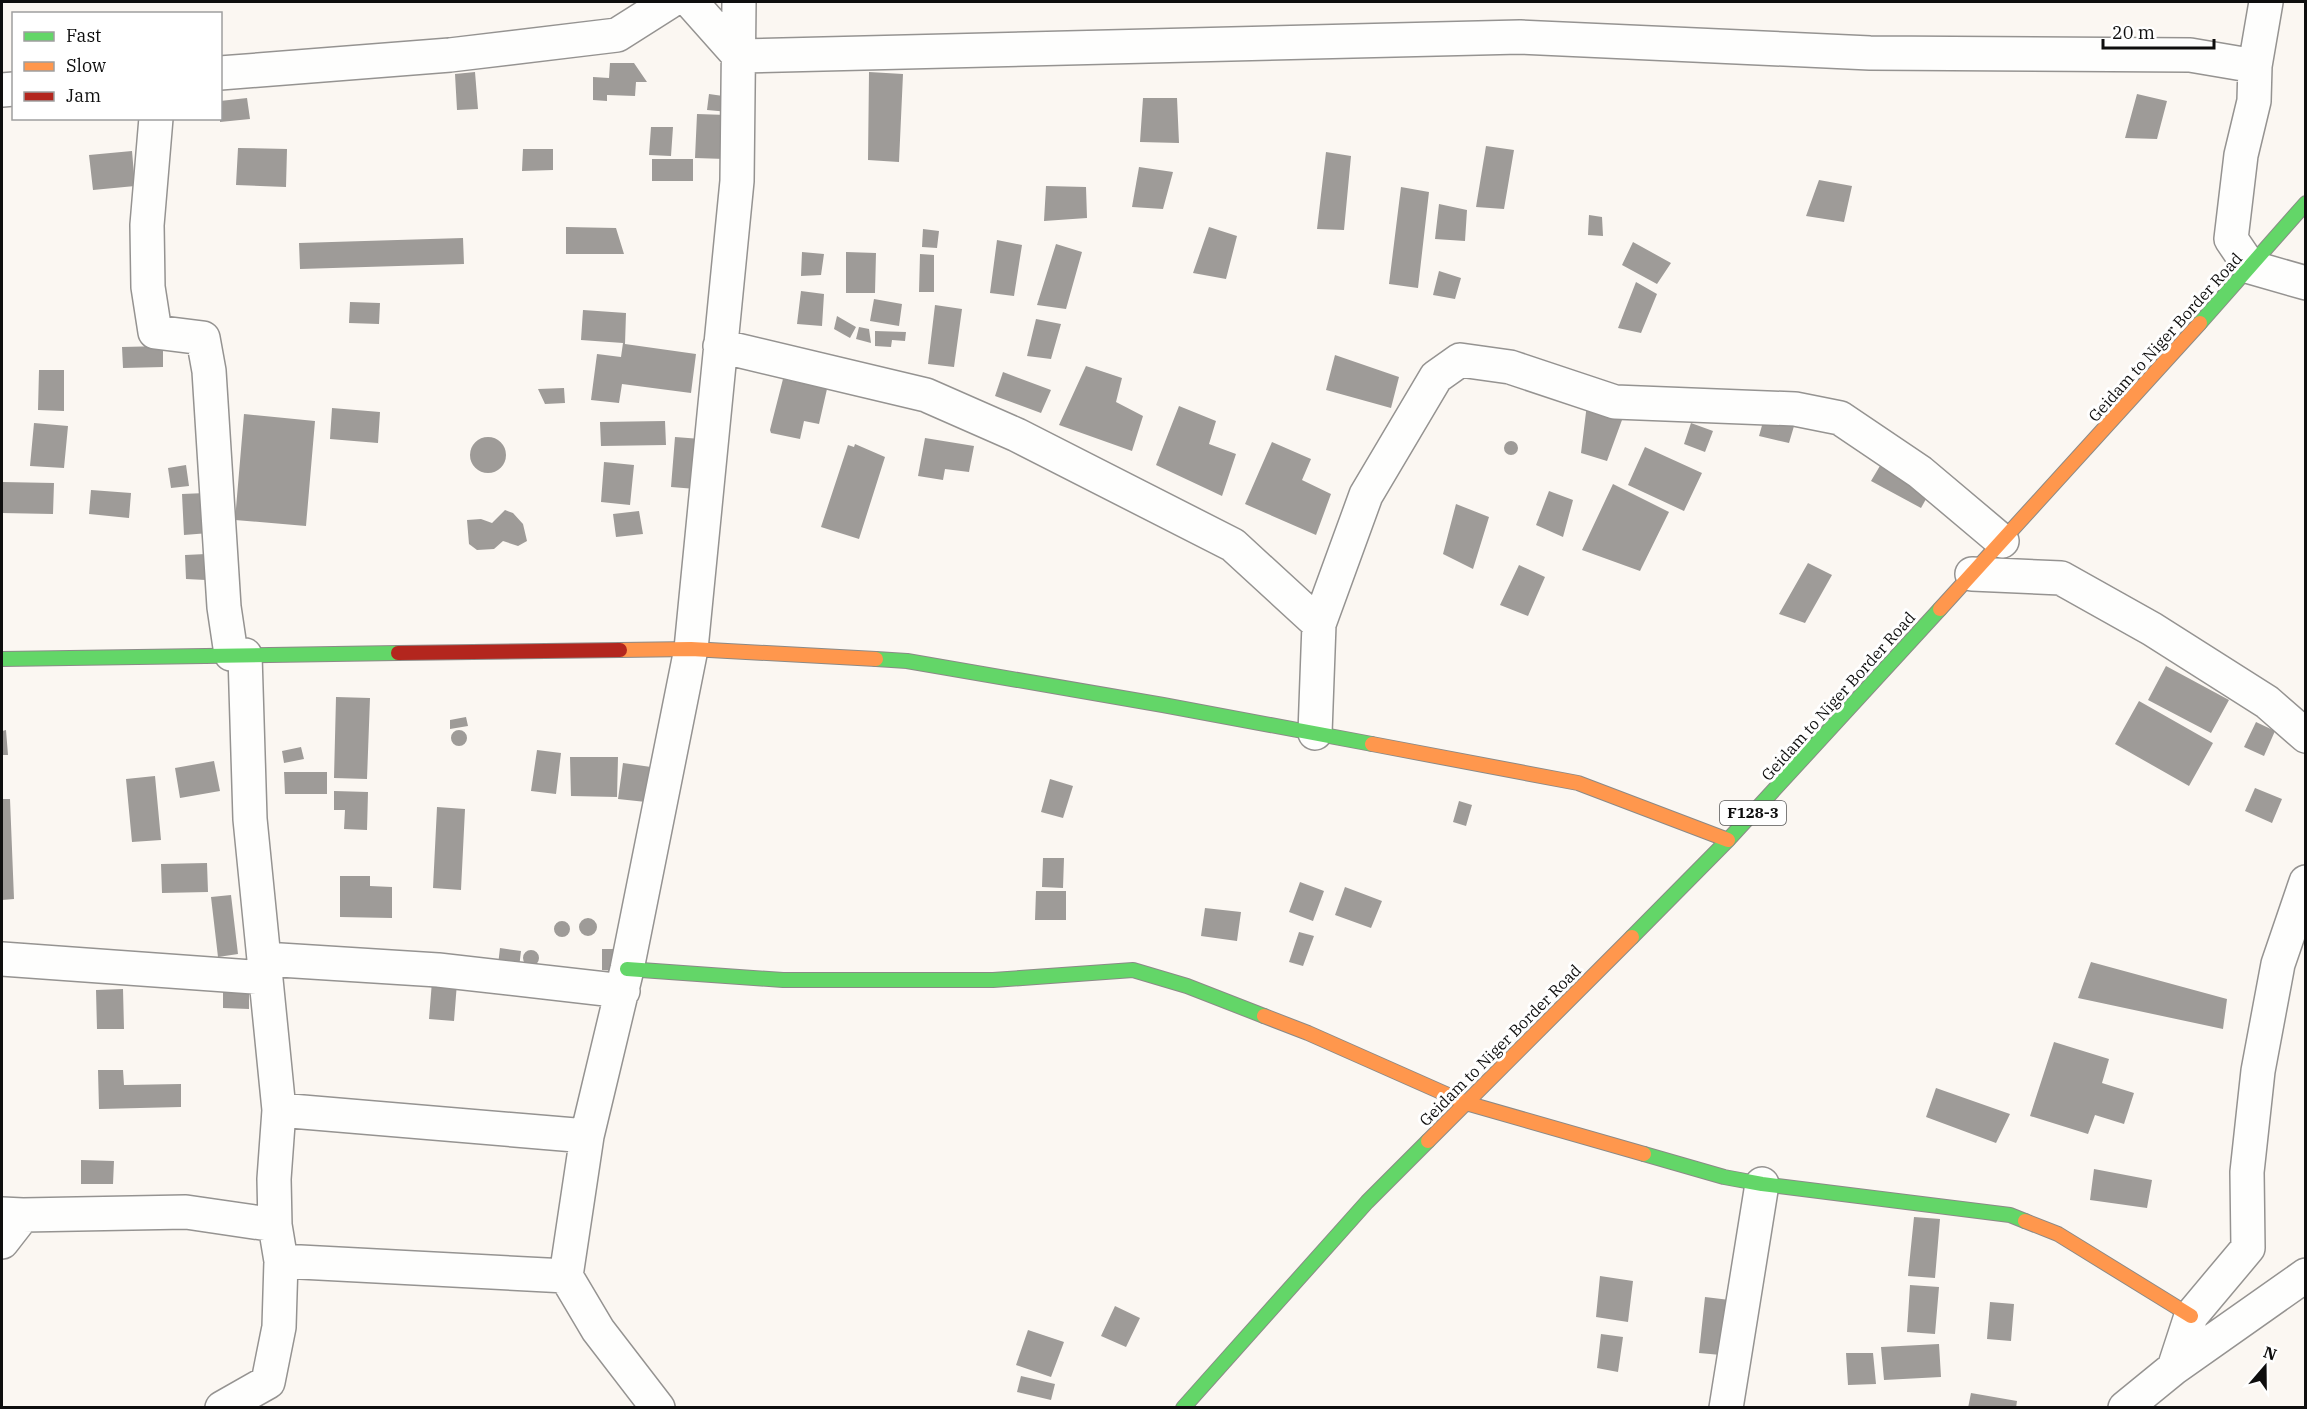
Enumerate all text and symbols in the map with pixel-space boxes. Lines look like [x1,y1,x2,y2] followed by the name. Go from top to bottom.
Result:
[12,12,222,120] legend
[2103,12,2214,50] scale bar
[2112,21,2155,44] text: 20 m
[66,24,101,47] text: Fast
[66,54,106,77] text: Slow
[66,84,101,107] text: Jam
[2084,248,2246,426] street label: Geidam to Niger Border Road
[1757,607,1919,785] street label: Geidam to Niger Border Road
[1720,801,1786,825] road number: F128-3
[1415,960,1585,1130] street label: Geidam to Niger Border Road
[2235,1337,2295,1397] north arrow
[2261,1341,2279,1364] text: N

